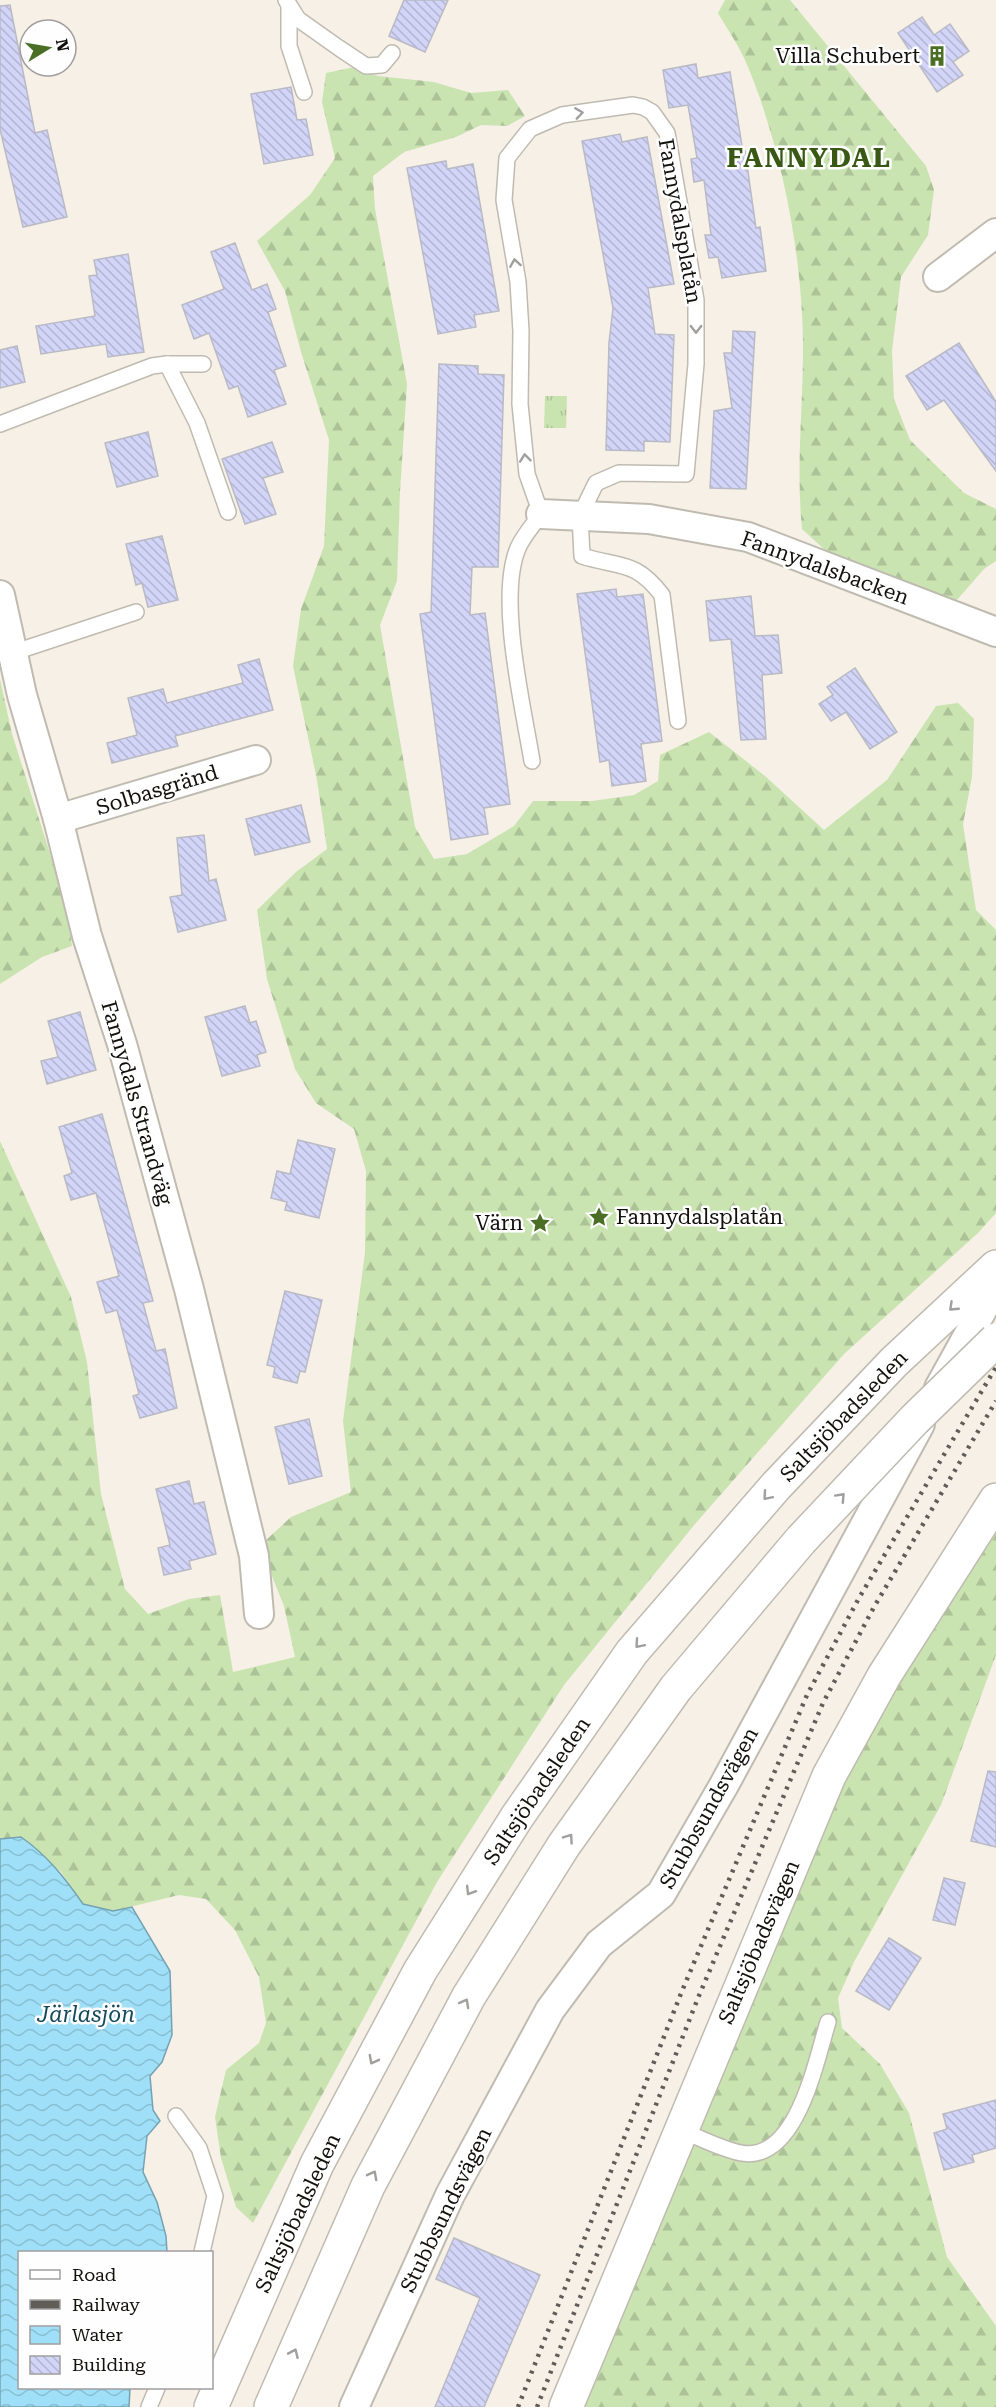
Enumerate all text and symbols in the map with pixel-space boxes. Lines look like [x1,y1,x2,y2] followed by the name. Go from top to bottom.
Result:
[18,18,78,78] north arrow
[52,37,73,53] text: N
[775,44,920,68] place label: Villa Schubert
[925,44,949,68] building icon: Villa Schubert
[574,107,583,119] one-way arrow
[654,137,706,306] street label: Fannydalsplatån
[727,142,891,174] district label: FANNYDAL
[509,259,521,268] one-way arrow
[690,325,702,334] one-way arrow
[519,453,532,462] one-way arrow
[738,526,913,610] street label: Fannydalsbacken
[93,760,221,820] street label: Solbasgränd
[96,998,178,1208] street label: Fannydals Strandväg
[587,1205,611,1229] place icon: Fannydalsplatån
[616,1205,784,1229] place label: Fannydalsplatån
[475,1211,523,1235] place label: Värn
[528,1211,552,1235] place icon: Värn
[950,1299,961,1310] one-way arrow
[775,1345,913,1486] street label: Saltsjöbadsleden
[763,1489,774,1500] one-way arrow
[834,1493,845,1504] one-way arrow
[635,1637,646,1648] one-way arrow
[479,1712,595,1869] street label: Saltsjöbadsleden
[655,1723,763,1893] street label: Stubbsundsvägen
[562,1834,573,1845] one-way arrow
[714,1856,804,2027] street label: Saltsjöbadsvägen
[466,1885,478,1895] one-way arrow
[458,1999,469,2009] one-way arrow
[36,2002,135,2027] water label: Järlasjön
[368,2054,380,2065] one-way arrow
[396,2123,497,2296] street label: Stubbsundsvägen
[251,2129,346,2296] street label: Saltsjöbadsleden
[366,2171,378,2182] one-way arrow
[18,2251,213,2389] legend
[72,2264,117,2285] text: Road
[72,2294,140,2315] text: Railway
[72,2324,123,2345] text: Water
[287,2349,299,2360] one-way arrow
[72,2354,146,2375] text: Building

